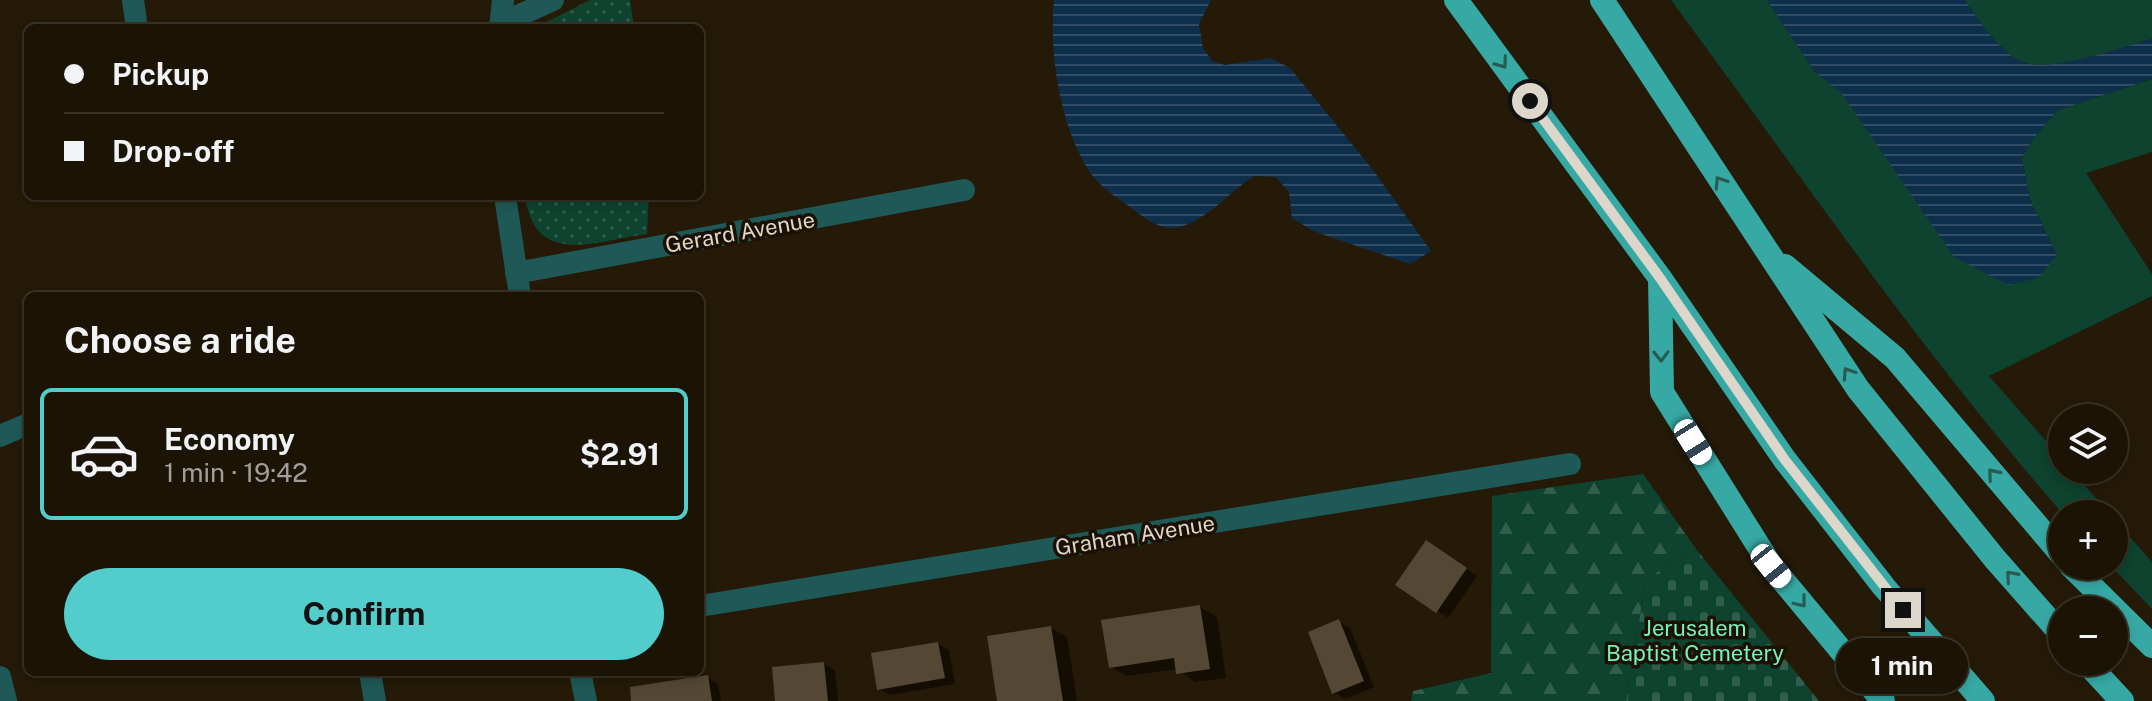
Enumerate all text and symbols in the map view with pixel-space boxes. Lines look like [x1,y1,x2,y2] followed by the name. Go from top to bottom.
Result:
[1492,54,1507,69] one-way arrow
[112,56,209,92] text: Pickup
[1512,83,1548,119] route start
[112,133,234,169] text: Drop-off
[1714,176,1729,190] one-way arrow
[663,206,817,258] street label: Gerard Avenue
[64,319,296,361] text: Choose a ride
[1652,350,1670,363] one-way arrow
[1843,368,1858,382] one-way arrow
[2048,404,2128,676] map controls
[2048,404,2128,484] button: layers
[1670,415,1716,469] car
[68,418,140,490] icon: car
[164,421,295,457] text: Economy
[580,436,660,472] text: $2.91
[164,457,308,488] text: 1 min · 19:42
[1988,469,2003,484] one-way arrow
[2048,500,2128,580] button: +
[1053,510,1217,560] street label: Graham Avenue
[1747,540,1795,592] car
[64,568,664,660] button: Confirm
[2006,571,2020,586] one-way arrow
[1885,592,1921,628] route end
[1791,593,1806,607] one-way arrow
[2048,596,2128,676] button: −
[1606,615,1784,666] park label: Jerusalem Baptist Cemetery
[1837,638,1969,694] callout: 1 min
[1871,650,1933,681] text: 1 min

